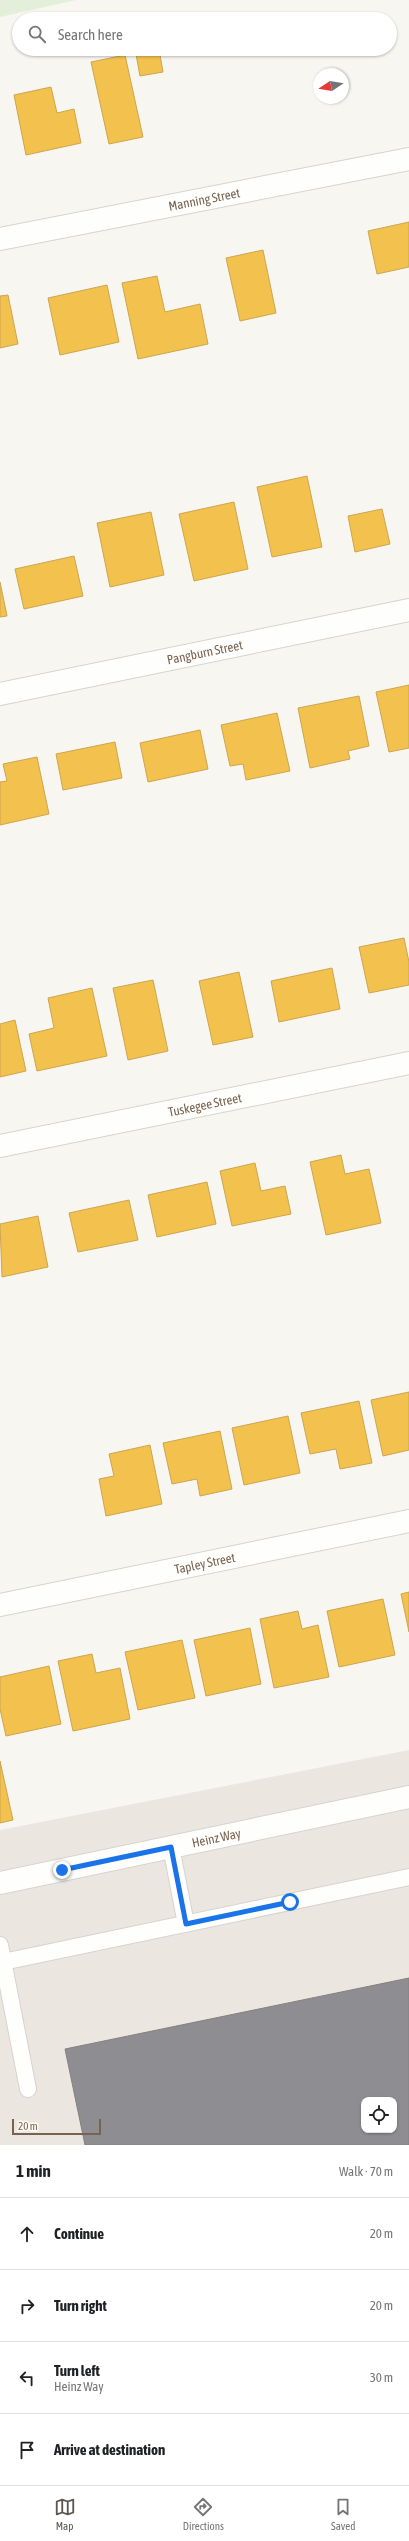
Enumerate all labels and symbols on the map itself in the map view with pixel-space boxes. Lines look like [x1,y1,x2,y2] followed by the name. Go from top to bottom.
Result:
[313,68,349,104] north arrow
[167,185,242,214] street label: Manning Street
[166,637,244,668] street label: Pangburn Street
[167,1090,243,1120] street label: Tuskegee Street
[173,1550,237,1577] street label: Tapley Street
[191,1825,243,1850] street label: Heinz Way
[53,1861,71,1879] route end
[281,1893,299,1911] route start
[12,2117,101,2136] scale bar

